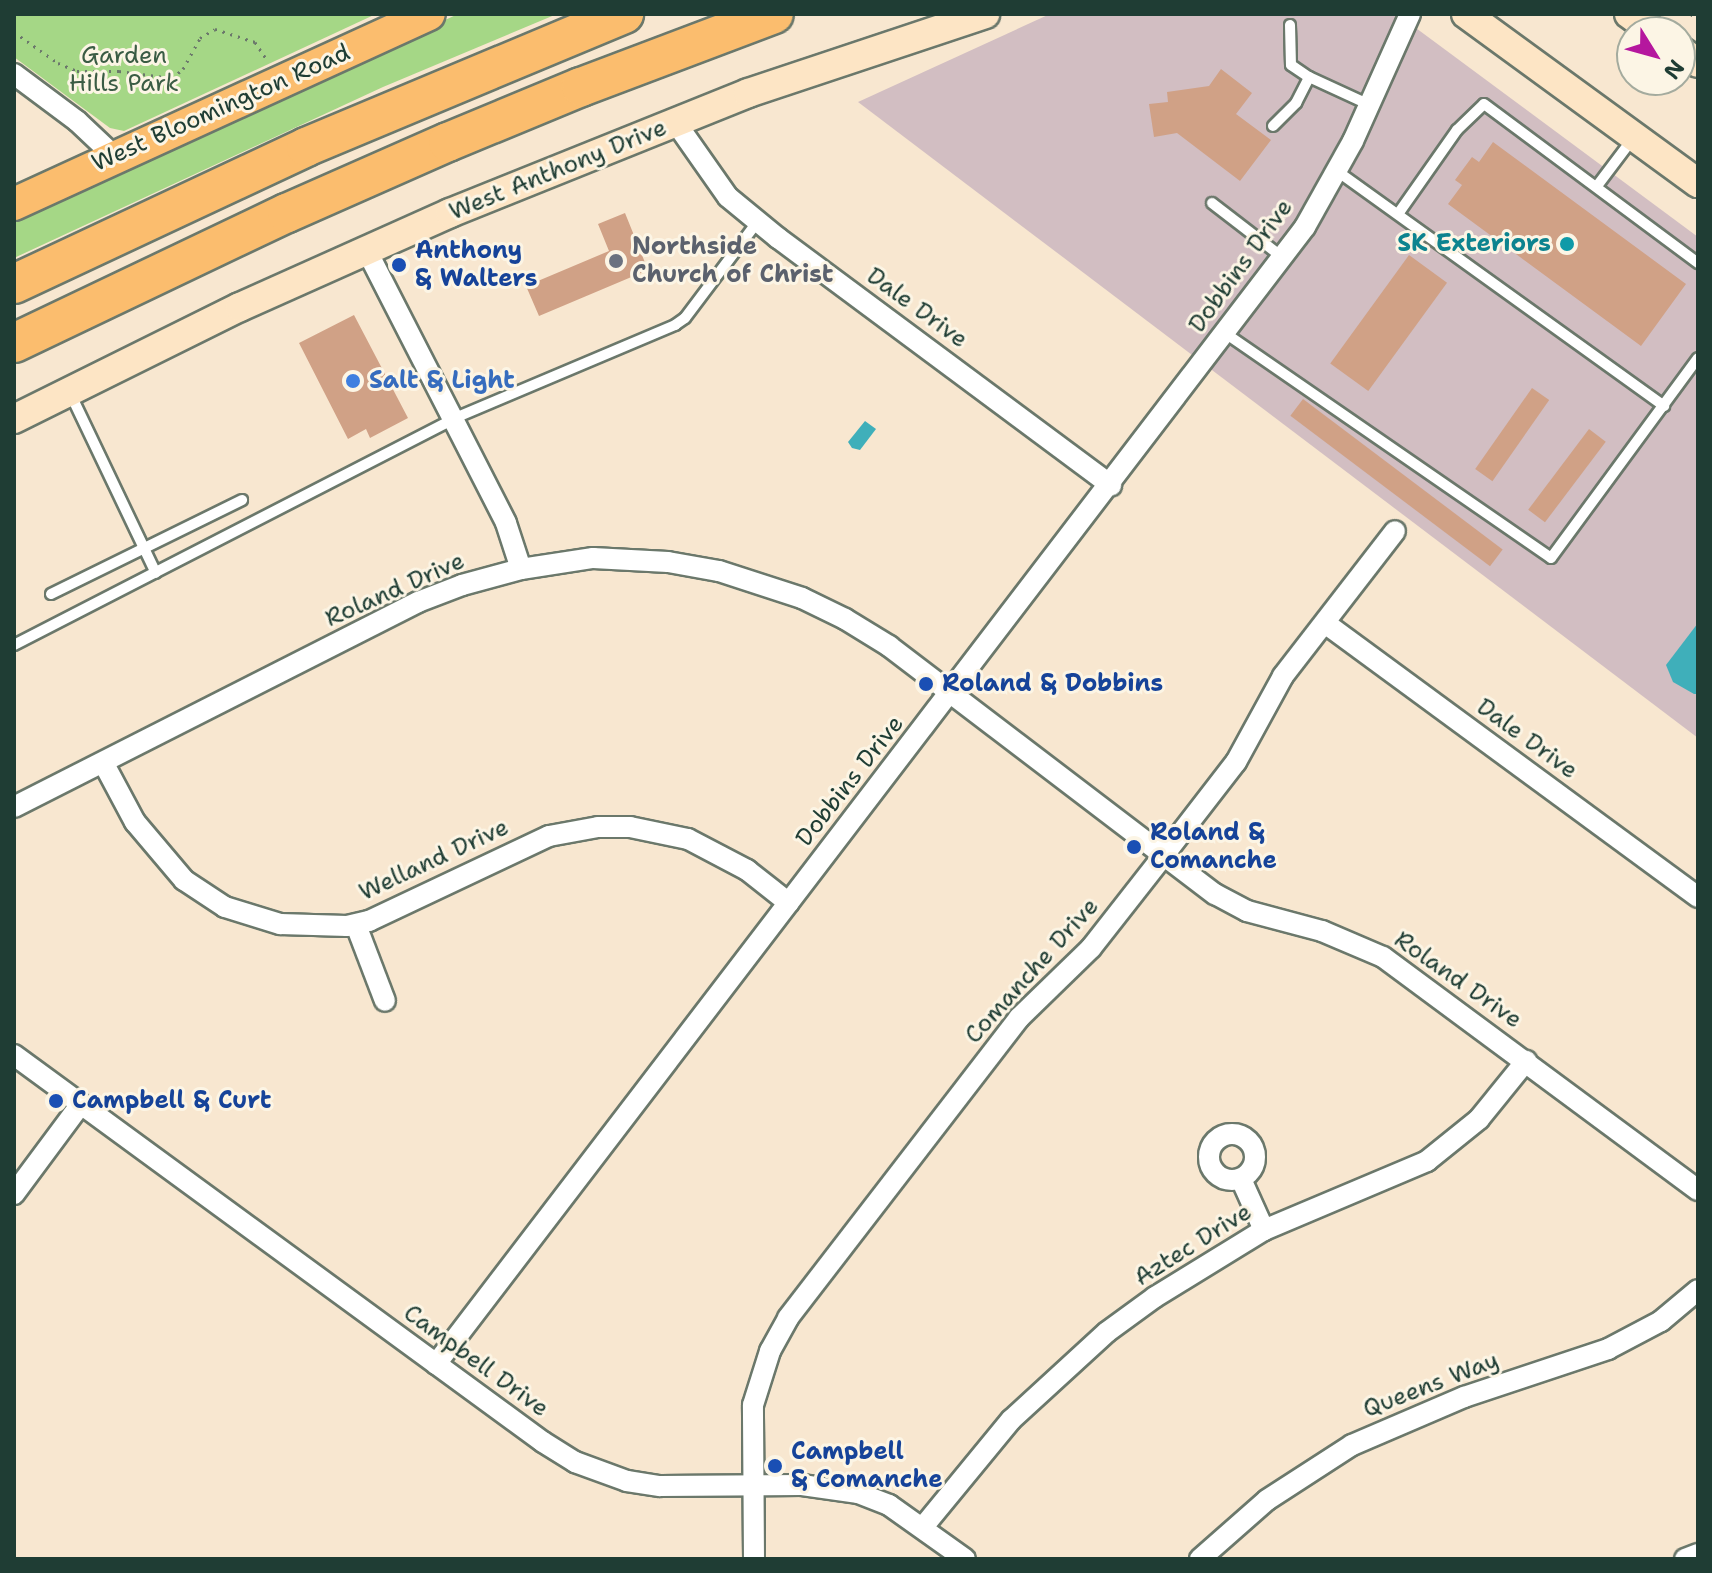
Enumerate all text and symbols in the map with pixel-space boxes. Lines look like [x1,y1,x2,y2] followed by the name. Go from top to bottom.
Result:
[1616,16,1696,96] north arrow
[87,38,355,178] street label: West Bloomington Road
[69,42,179,98] park label: Garden Hills Park
[1657,54,1691,85] text: N
[445,113,671,227] street label: West Anthony Drive
[1183,194,1299,338] street label: Dobbins Drive
[1397,230,1551,258] place label: SK Exteriors
[632,233,834,289] place label: Northside Church of Christ
[1558,235,1576,253] marker: SK Exteriors
[415,237,537,293] place label: Anthony & Walters
[607,252,625,270] marker: Northside Church of Christ
[390,256,408,274] marker: Anthony & Walters
[861,262,973,354] street label: Dale Drive
[369,367,515,395] place label: Salt & Light
[344,372,362,390] marker: Salt & Light
[321,546,469,634] street label: Roland Drive
[942,670,1163,698] place label: Roland & Dobbins
[917,675,935,693] marker: Roland & Dobbins
[1471,693,1583,785] street label: Dale Drive
[790,710,910,852] street label: Dobbins Drive
[355,813,513,907] street label: Welland Drive
[1150,819,1277,875] place label: Roland & Comanche
[1125,838,1143,856] marker: Roland & Comanche
[959,892,1105,1050] street label: Comanche Drive
[1389,925,1527,1035] street label: Roland Drive
[72,1087,272,1115] place label: Campbell & Curt
[47,1092,65,1110] marker: Campbell & Curt
[1129,1198,1257,1292] street label: Aztec Drive
[398,1299,554,1423] street label: Campbell Drive
[1359,1346,1503,1424] street label: Queens Way
[791,1438,943,1494] place label: Campbell & Comanche
[766,1457,784,1475] marker: Campbell & Comanche

